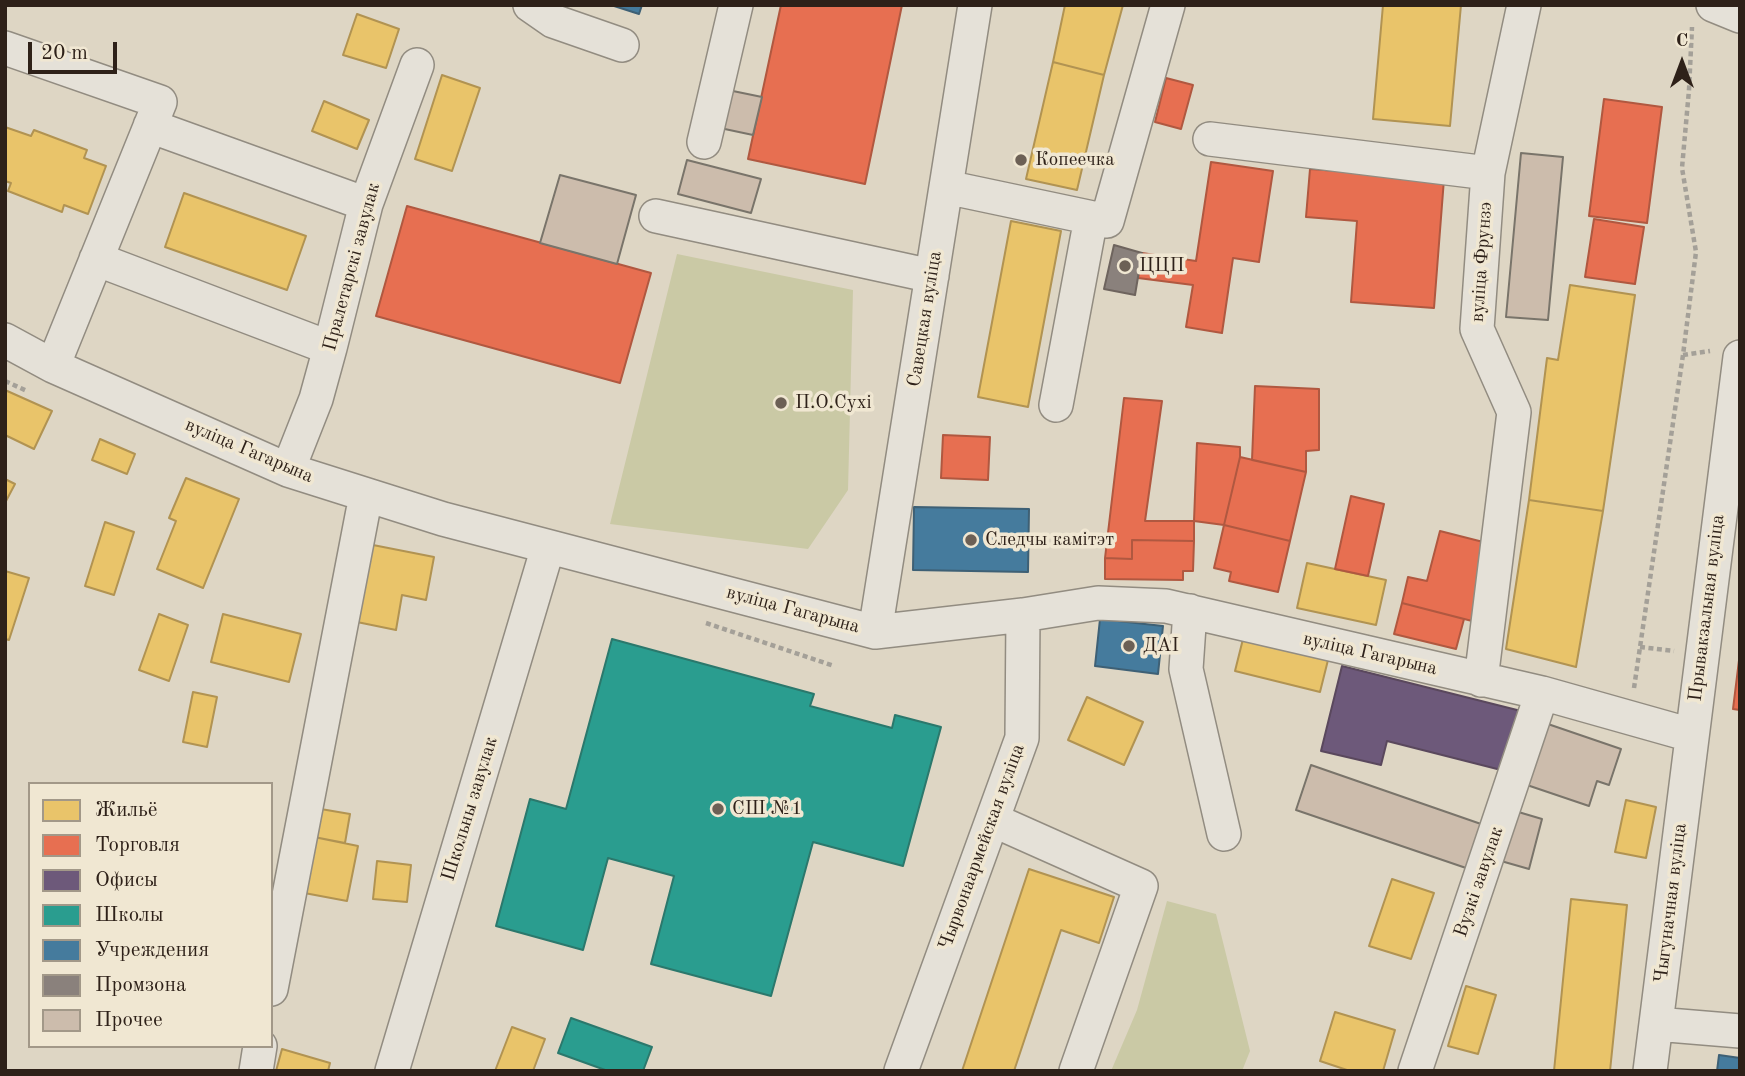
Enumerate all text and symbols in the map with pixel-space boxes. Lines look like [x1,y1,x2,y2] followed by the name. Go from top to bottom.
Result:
[32,28,121,72] scale bar
[1647,28,1717,98] north arrow
[1676,32,1688,51] text: С
[41,43,88,64] text: 20 m
[1035,149,1115,171] place label: Копеечка
[1013,152,1029,168] marker: Копеечка
[319,180,385,354] street label: Пралетарскі завулак
[1466,201,1498,323] street label: вуліца Фрунзэ
[903,249,947,389] street label: Савецкая вуліца
[1139,255,1184,277] place label: ЦЦП
[1117,258,1133,274] marker: ЦЦП
[795,392,872,414] place label: П.О.Сухі
[773,395,789,411] marker: П.О.Сухі
[182,414,316,488] street label: вуліца Гагарына
[1684,513,1730,703] street label: Прывакзальная вуліца
[985,529,1114,551] place label: Следчы камітэт
[963,532,979,548] marker: Следчы камітэт
[724,581,862,639] street label: вуліца Гагарына
[1301,627,1439,681] street label: вуліца Гагарына
[1143,635,1179,657] place label: ДАІ
[1121,638,1137,654] marker: ДАІ
[437,734,503,884] street label: Школьны завулак
[934,741,1030,953] street label: Чырвонаармейская вуліца
[28,782,273,1048] legend
[732,798,802,820] place label: СШ №1
[95,800,158,821] text: Жильё
[710,801,726,817] marker: СШ №1
[1650,822,1692,984] street label: Чыгуначная вуліца
[1449,824,1509,940] street label: Вузкі завулак
[95,835,180,856] text: Торговля
[95,870,158,891] text: Офисы
[95,905,164,926] text: Школы
[95,940,209,961] text: Учреждения
[95,975,186,996] text: Промзона
[95,1010,163,1031] text: Прочее

